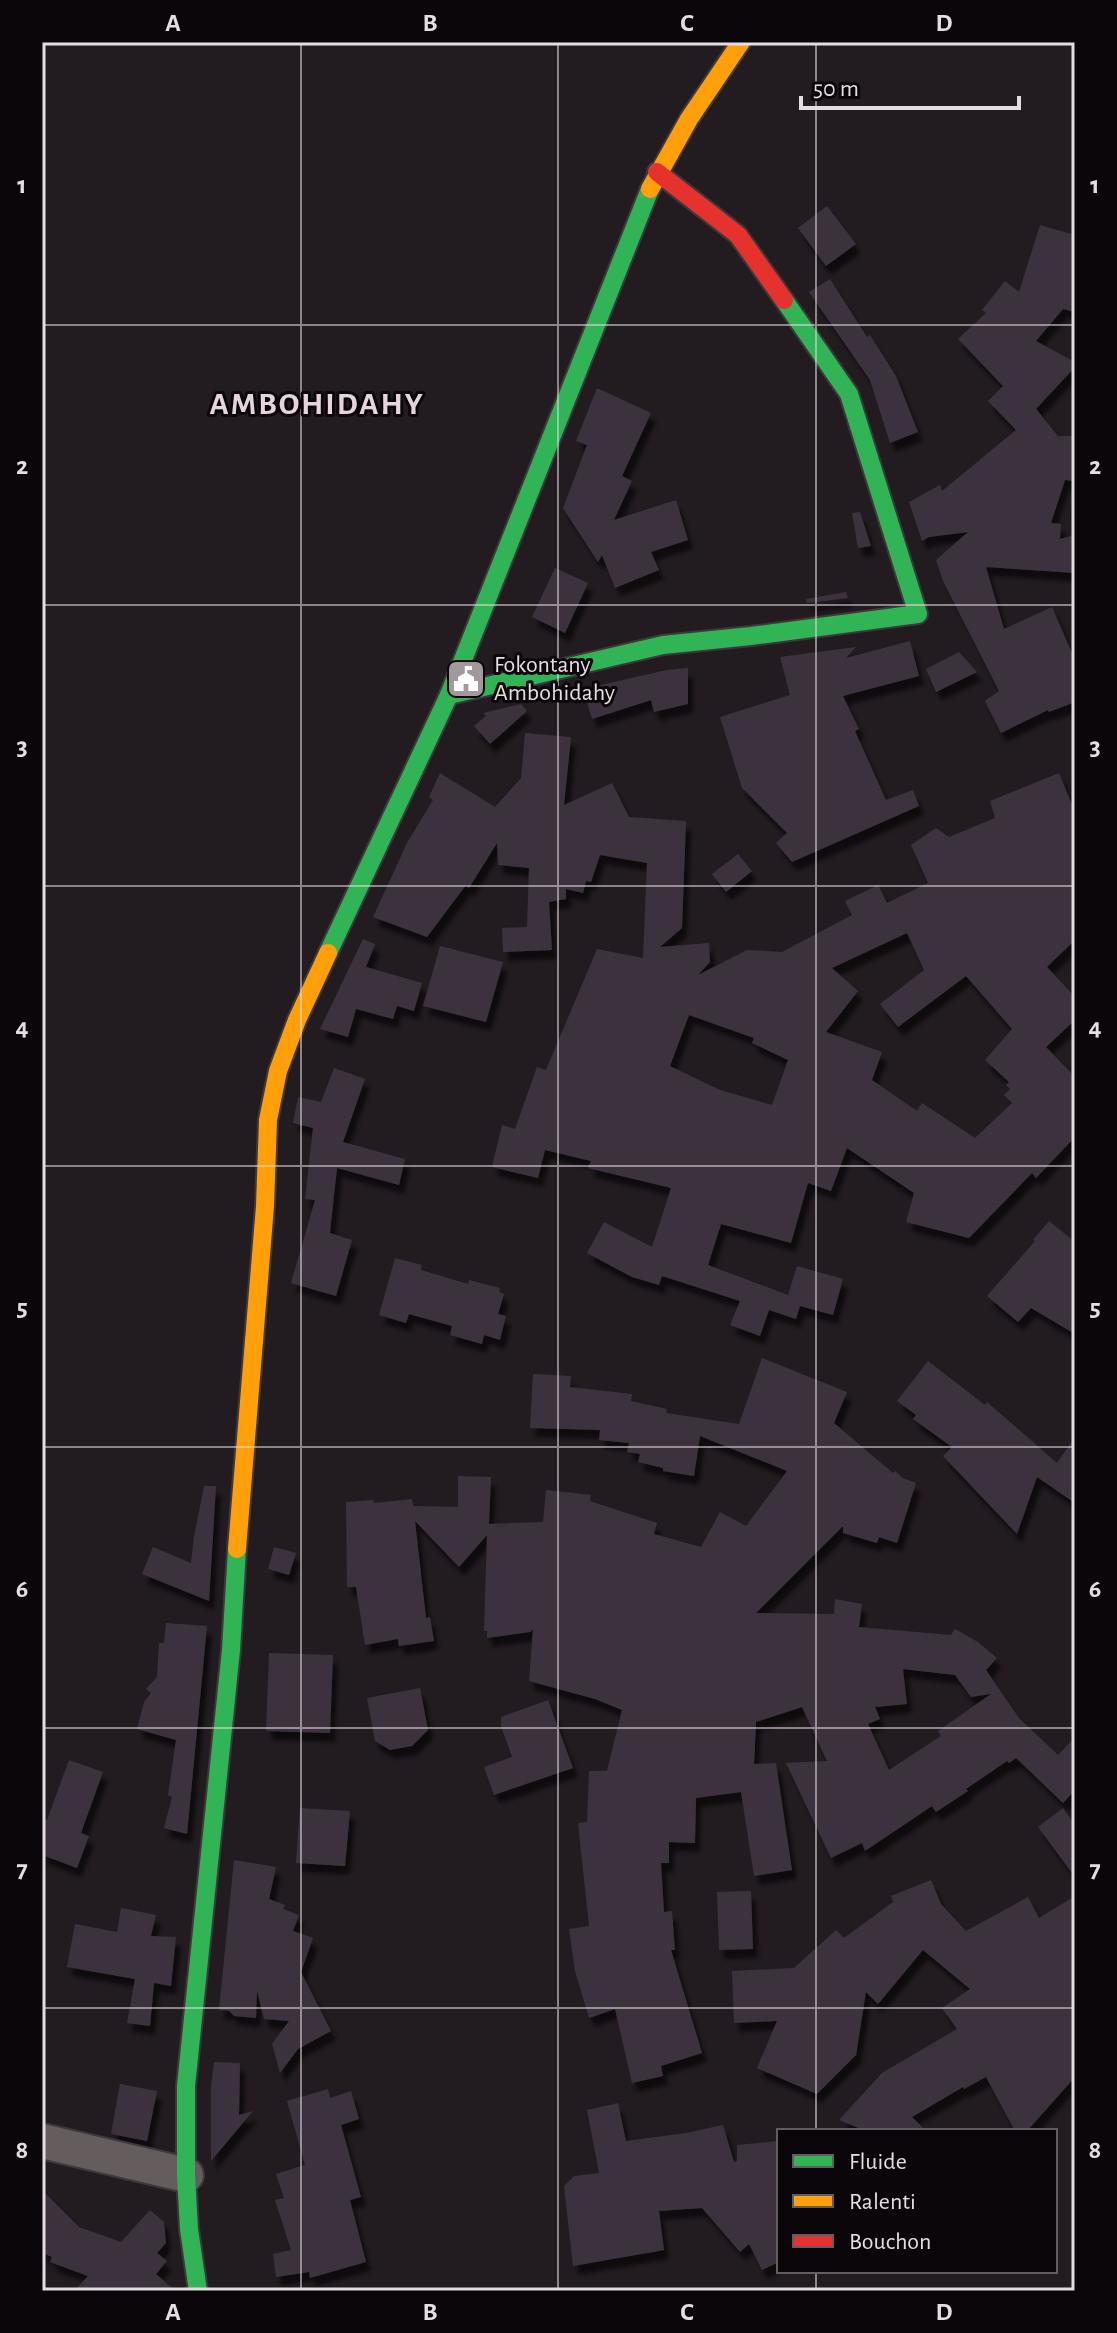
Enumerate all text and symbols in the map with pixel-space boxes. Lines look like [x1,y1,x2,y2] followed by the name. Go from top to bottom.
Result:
[165,10,181,36] text: A
[422,10,438,36] text: B
[680,10,694,36] text: C
[935,10,953,36] text: D
[801,60,1019,110] scale bar
[813,77,859,101] text: 50 m
[17,172,27,198] text: 1
[1090,172,1100,198] text: 1
[209,388,425,420] district label: AMBOHIDAHY
[16,453,28,479] text: 2
[1089,453,1101,479] text: 2
[494,653,615,705] place label: Fokontany Ambohidahy
[445,658,487,700] public building icon: Fokontany Ambohidahy
[16,734,28,760] text: 3
[1089,734,1101,760] text: 3
[15,1014,29,1040] text: 4
[1088,1014,1102,1040] text: 4
[16,1295,28,1321] text: 5
[1089,1295,1101,1321] text: 5
[16,1576,28,1602] text: 6
[1089,1576,1101,1602] text: 6
[16,1856,28,1882] text: 7
[1089,1856,1101,1882] text: 7
[777,2129,1057,2273] legend
[16,2137,28,2163] text: 8
[1089,2137,1101,2163] text: 8
[849,2150,907,2174] text: Fluide
[849,2190,916,2214] text: Ralenti
[849,2230,931,2254] text: Bouchon
[165,2299,181,2325] text: A
[422,2299,438,2325] text: B
[680,2299,694,2325] text: C
[935,2299,953,2325] text: D

